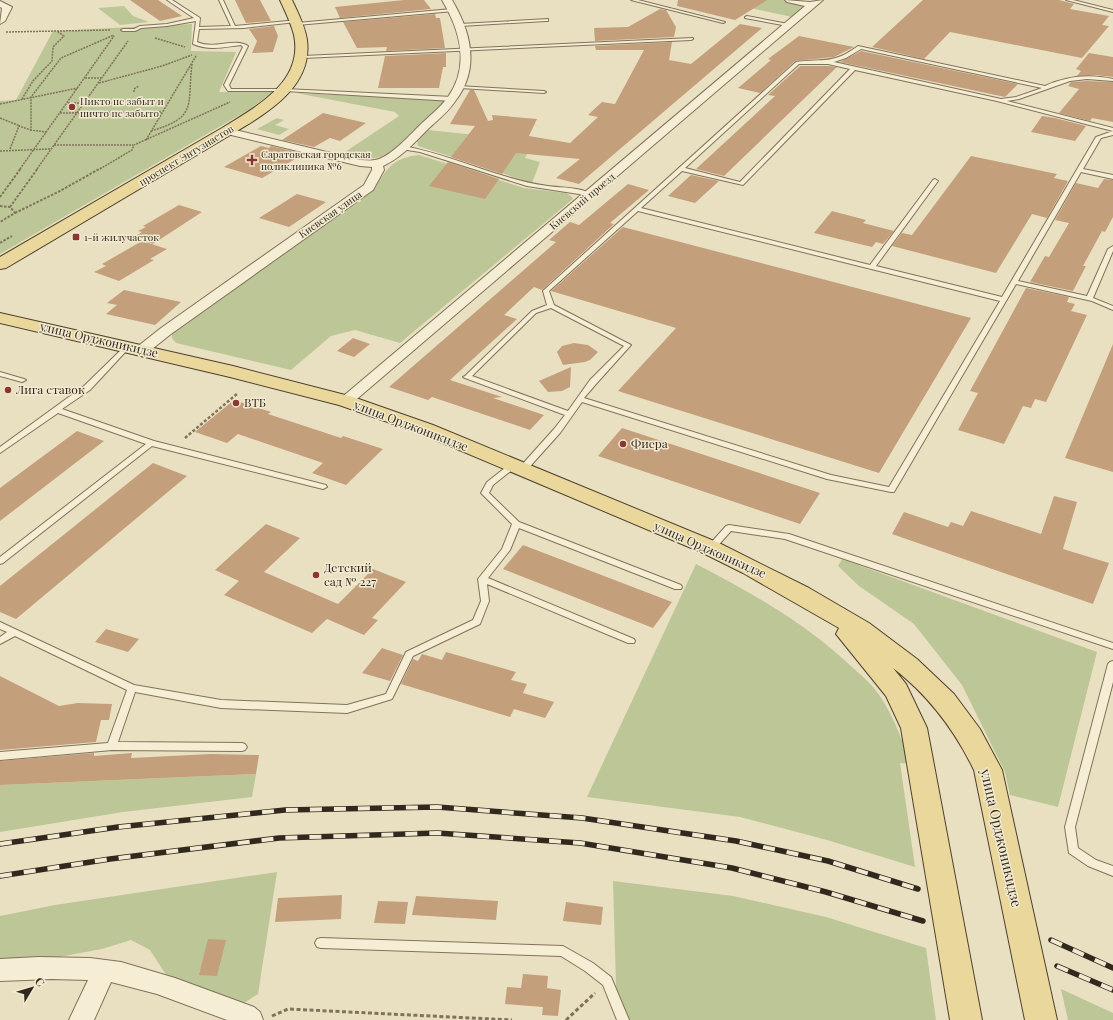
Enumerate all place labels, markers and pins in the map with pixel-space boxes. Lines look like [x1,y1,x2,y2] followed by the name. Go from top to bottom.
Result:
[80,94,164,120] place label: Никто не забыт и ничто не забыто
[67,102,77,112] marker: Никто не забыт и ничто не забыто
[261,147,371,173] place label: Саратовская городская поликлиника №6
[246,154,258,166] marker: Саратовская городская поликлиника №6
[84,230,159,244] place label: 1-й жилучасток
[71,232,81,242] marker: 1-й жилучасток
[15,381,85,397] place label: Лига ставок
[3,385,13,395] marker: Лига ставок
[244,394,266,410] place label: ВТБ
[231,398,241,408] marker: ВТБ
[631,435,668,451] place label: Фиера
[618,439,628,449] marker: Фиера
[324,559,376,589] place label: Детский сад № 227
[311,570,321,580] marker: Детский сад № 227

